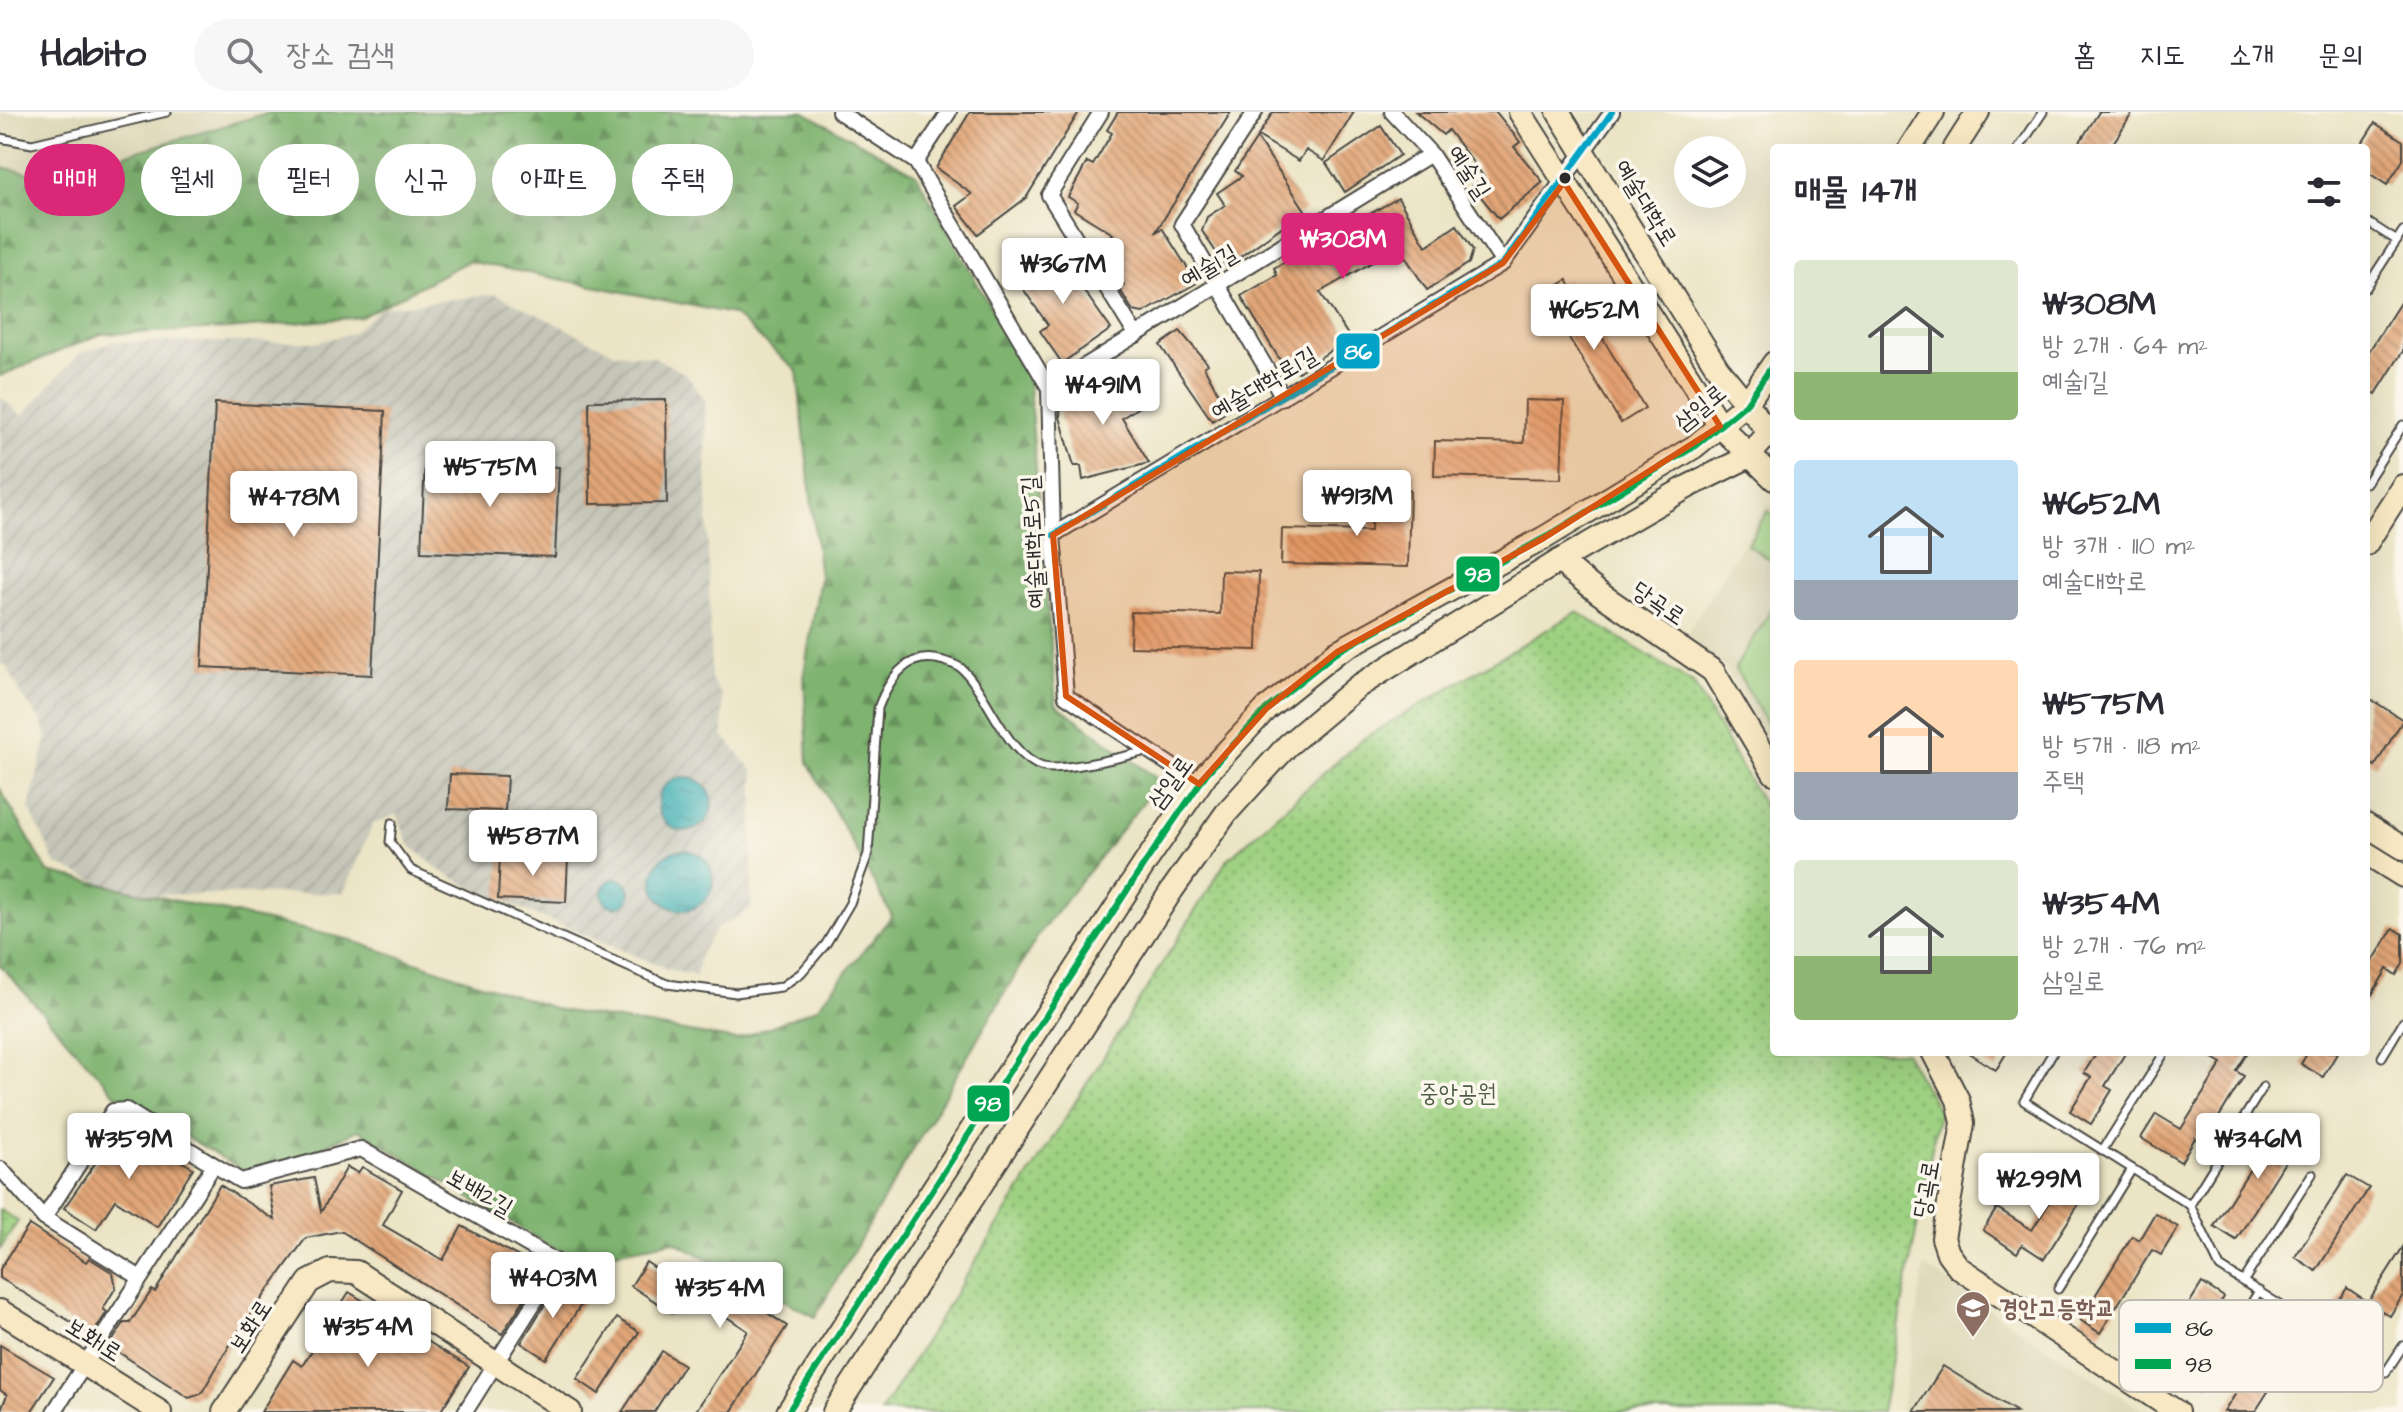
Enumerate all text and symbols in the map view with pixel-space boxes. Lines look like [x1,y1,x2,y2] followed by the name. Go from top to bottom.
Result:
[194,19,754,91] search box
[40,29,146,81] text: Habito
[222,33,266,77] icon: search
[286,34,395,76] text: 장소 검색
[2073,36,2096,75] text: 홈
[2140,36,2185,75] text: 지도
[2229,36,2274,75] text: 소개
[2318,36,2363,75] text: 문의
[1674,136,1746,208] map controls
[1674,136,1746,208] button: layers
[1438,139,1498,206] street label: 예술길
[24,144,125,216] chip: 매매
[141,144,242,216] chip: 월세
[258,144,359,216] chip: 필터
[375,144,476,216] chip: 신규
[492,144,616,216] chip: 아파트
[632,144,733,216] chip: 주택
[1605,154,1685,253] street label: 예술대학로
[1794,168,1917,216] text: 매물 14개
[1557,170,1573,186] unlabelled marker
[2302,170,2346,214] icon: filters
[1287,213,1399,281] pin: ₩308M
[1299,221,1387,257] text: ₩308M
[1175,237,1244,297] street label: 예술1길
[1007,238,1119,306] pin: ₩367M
[1020,246,1106,282] text: ₩367M
[2042,280,2156,328] text: ₩308M
[1538,284,1650,352] pin: ₩652M
[1549,292,1639,328] text: ₩652M
[1858,292,1954,388] icon: home
[2042,328,2208,364] text: 방 2개 · 64 m²
[1335,332,1381,370] line badge: 86
[1344,337,1372,368] text: 86
[1205,339,1324,429] street label: 예술대학로1길
[1047,359,1159,427] pin: ₩491M
[2042,364,2108,400] text: 예술1길
[1065,367,1141,403] text: ₩491M
[1667,376,1734,439] street label: 삼일로
[434,441,546,509] pin: ₩575M
[443,449,537,485] text: ₩575M
[1301,470,1413,538] pin: ₩913M
[238,471,350,539] pin: ₩478M
[1014,475,1054,609] street label: 예술대학로5길
[1321,478,1393,514] text: ₩913M
[248,479,340,515] text: ₩478M
[2042,480,2160,528] text: ₩652M
[1858,492,1954,588] icon: home
[2042,528,2195,564] text: 방 3개 · 110 m²
[1455,555,1501,593] line badge: 98
[1465,560,1492,591] text: 98
[2042,564,2147,600] text: 예술대학로
[1625,574,1692,634] street label: 당곡로
[2042,680,2165,728] text: ₩575M
[1858,692,1954,788] icon: home
[2042,728,2201,764] text: 방 5개 · 118 m²
[1140,749,1202,816] street label: 삼일로
[2042,764,2084,800] text: 주택
[477,810,589,878] pin: ₩587M
[487,818,579,854] text: ₩587M
[2042,880,2160,928] text: ₩354M
[1858,892,1954,988] icon: home
[2042,928,2206,964] text: 방 2개 · 76 m²
[2042,964,2105,1000] text: 삼일로
[1419,1077,1497,1111] park label: 중앙공원
[966,1084,1011,1123] line badge: 98
[975,1089,1002,1120] text: 98
[73,1113,185,1181] pin: ₩359M
[2202,1113,2314,1181] pin: ₩346M
[85,1121,173,1157] text: ₩359M
[2214,1121,2302,1157] text: ₩346M
[1983,1153,2095,1221] pin: ₩299M
[1905,1158,1949,1221] street label: 당곡로
[440,1160,519,1226] street label: 보배2길
[1996,1161,2082,1197] text: ₩299M
[497,1252,609,1320] pin: ₩403M
[509,1260,597,1296] text: ₩403M
[664,1262,776,1330] pin: ₩354M
[675,1270,765,1306] text: ₩354M
[1954,1289,1992,1339] school or university icon: 경안고등학교
[1999,1292,2115,1326] place label: 경안고등학교
[221,1293,281,1360] street label: 보화로
[2119,1300,2383,1392] legend
[312,1301,424,1369] pin: ₩354M
[59,1309,128,1370] street label: 보화1로
[323,1309,413,1345] text: ₩354M
[2185,1314,2213,1345] text: 86
[2185,1350,2212,1381] text: 98

